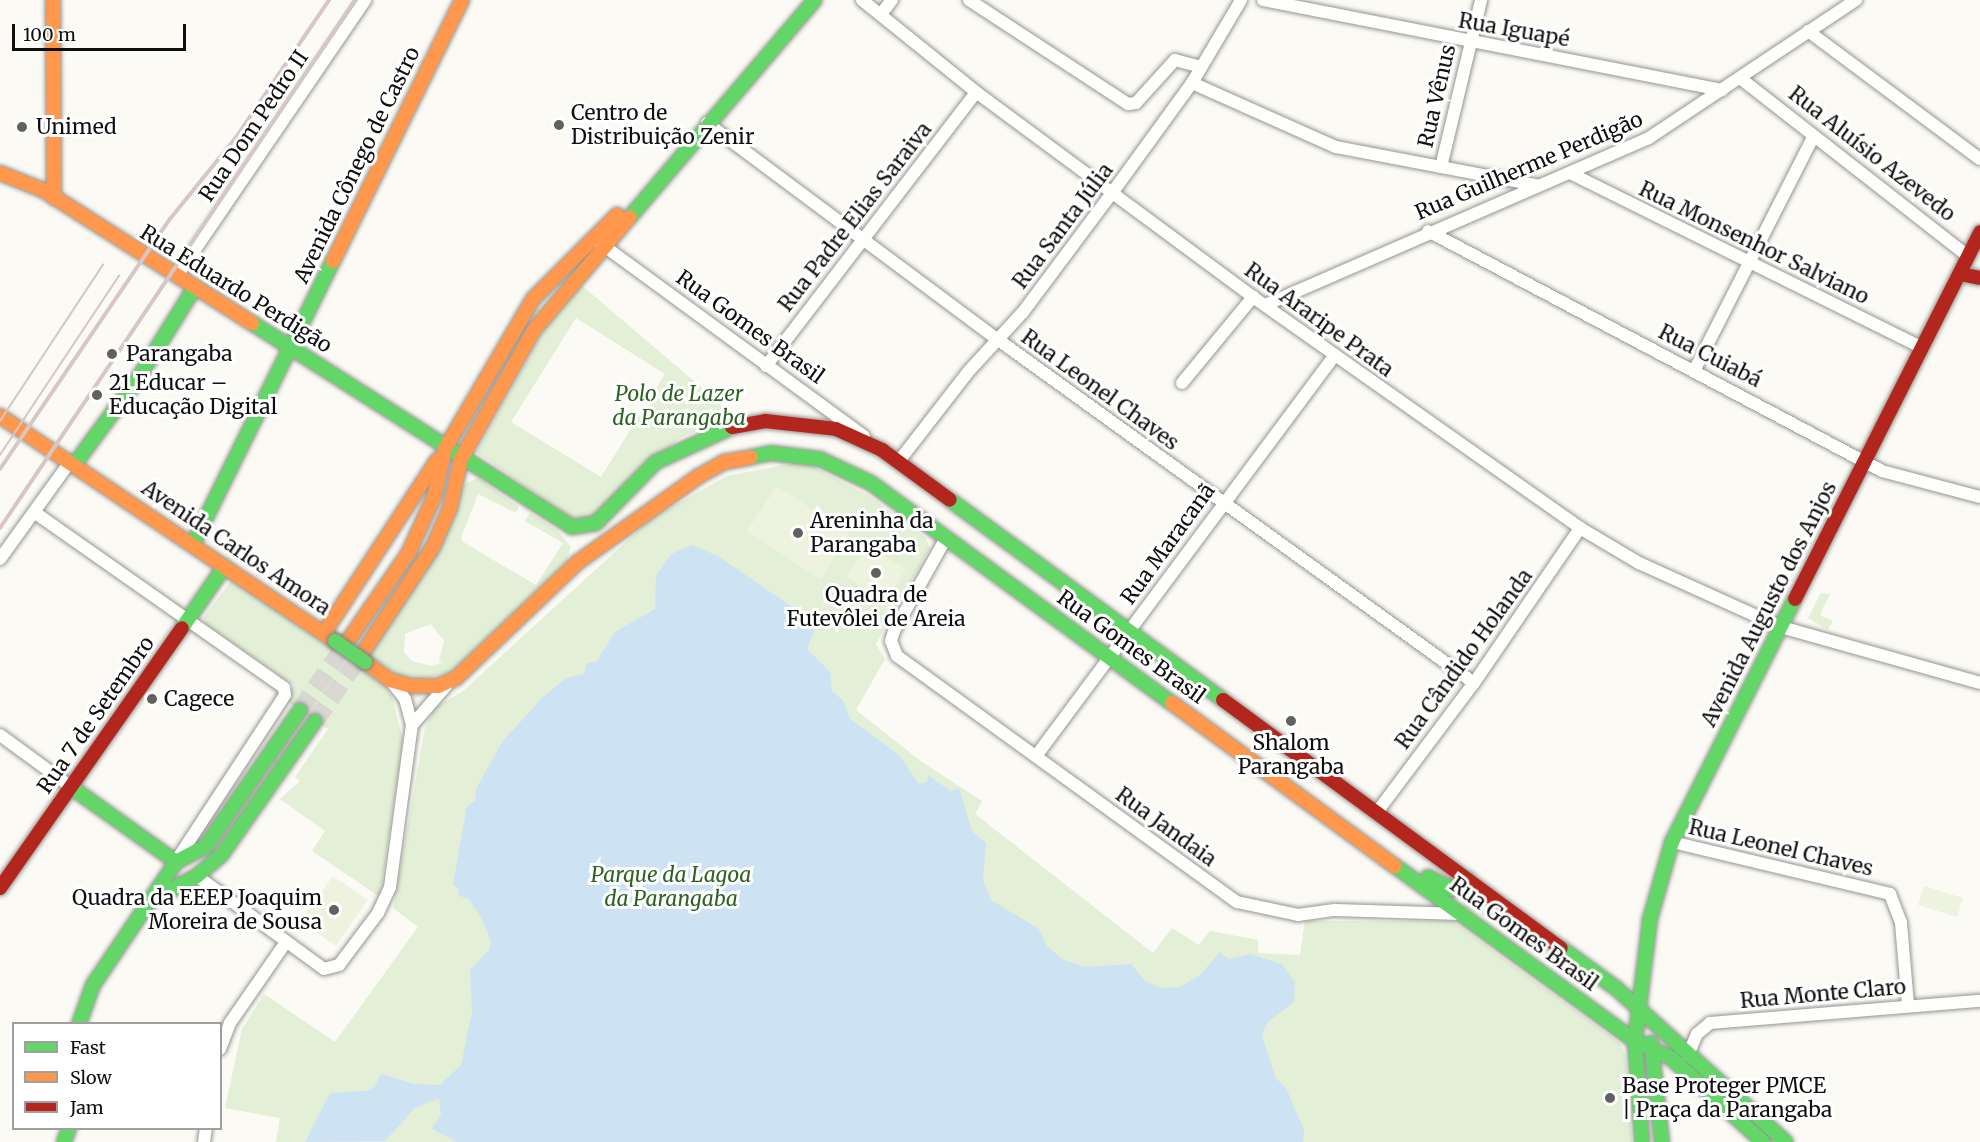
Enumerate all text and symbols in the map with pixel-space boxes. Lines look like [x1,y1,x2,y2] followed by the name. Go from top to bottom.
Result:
[1456,8,1572,52] street label: Rua Iguapé
[15,12,189,50] scale bar
[23,23,76,46] text: 100 m
[1413,42,1461,150] street label: Rua Vênus
[289,43,425,287] street label: Avenida Cônego de Castro
[194,46,314,206] street label: Rua Dom Pedro II
[1784,81,1960,227] street label: Rua Aluísio Azevedo
[571,100,754,150] place label: Centro de Distribuição Zenir
[1411,107,1647,225] street label: Rua Guilherme Perdigão
[36,114,117,140] place label: Unimed
[773,117,937,317] street label: Rua Padre Elias Saraiva
[13,118,31,136] marker: Unimed
[552,118,566,132] marker: Centro de Distribuição Zenir
[1008,158,1118,294] street label: Rua Santa Júlia
[1635,176,1873,310] street label: Rua Monsenhor Salviano
[135,220,337,358] street label: Rua Eduardo Perdigão
[1240,258,1398,382] street label: Rua Araripe Prata
[671,265,829,389] street label: Rua Gomes Brasil
[1654,319,1766,393] street label: Rua Cuiabá
[1016,324,1184,456] street label: Rua Leonel Chaves
[126,341,233,367] place label: Parangaba
[103,345,121,363] marker: Parangaba
[109,370,277,420] place label: 21 Educar – Educação Digital
[612,381,746,431] park label: Polo de Lazer da Parangaba
[90,388,104,402] marker: 21 Educar – Educação Digital
[137,475,335,621] street label: Avenida Carlos Amora
[1696,477,1842,731] street label: Avenida Augusto dos Anjos
[1116,479,1220,609] street label: Rua Maracanã
[810,508,934,558] place label: Areninha da Parangaba
[791,526,805,540] marker: Areninha da Parangaba
[1390,564,1538,754] street label: Rua Cândido Holanda
[869,566,883,580] marker: Quadra de Futevôlei de Areia
[787,582,965,632] place label: Quadra de Futevôlei de Areia
[1052,585,1210,709] street label: Rua Gomes Brasil
[32,632,160,798] street label: Rua 7 de Setembro
[164,686,234,712] place label: Cagece
[145,692,159,706] marker: Cagece
[1284,714,1298,728] marker: Shalom Parangaba
[1238,730,1344,780] place label: Shalom Parangaba
[1111,782,1221,872] street label: Rua Jandaia
[1686,815,1876,881] street label: Rua Leonel Chaves
[591,862,751,912] park label: Parque da Lagoa da Parangaba
[1445,872,1603,996] street label: Rua Gomes Brasil
[72,885,322,935] place label: Quadra da EEEP Joaquim Moreira de Sousa
[327,903,341,917] marker: Quadra da EEEP Joaquim Moreira de Sousa
[1739,974,1907,1014] street label: Rua Monte Claro
[12,1022,222,1130] legend
[70,1036,106,1059] text: Fast
[70,1066,112,1089] text: Slow
[1622,1073,1832,1123] place label: Base Proteger PMCE | Praça da Parangaba
[1603,1091,1617,1105] marker: Base Proteger PMCE | Praça da Parangaba
[70,1096,104,1119] text: Jam

